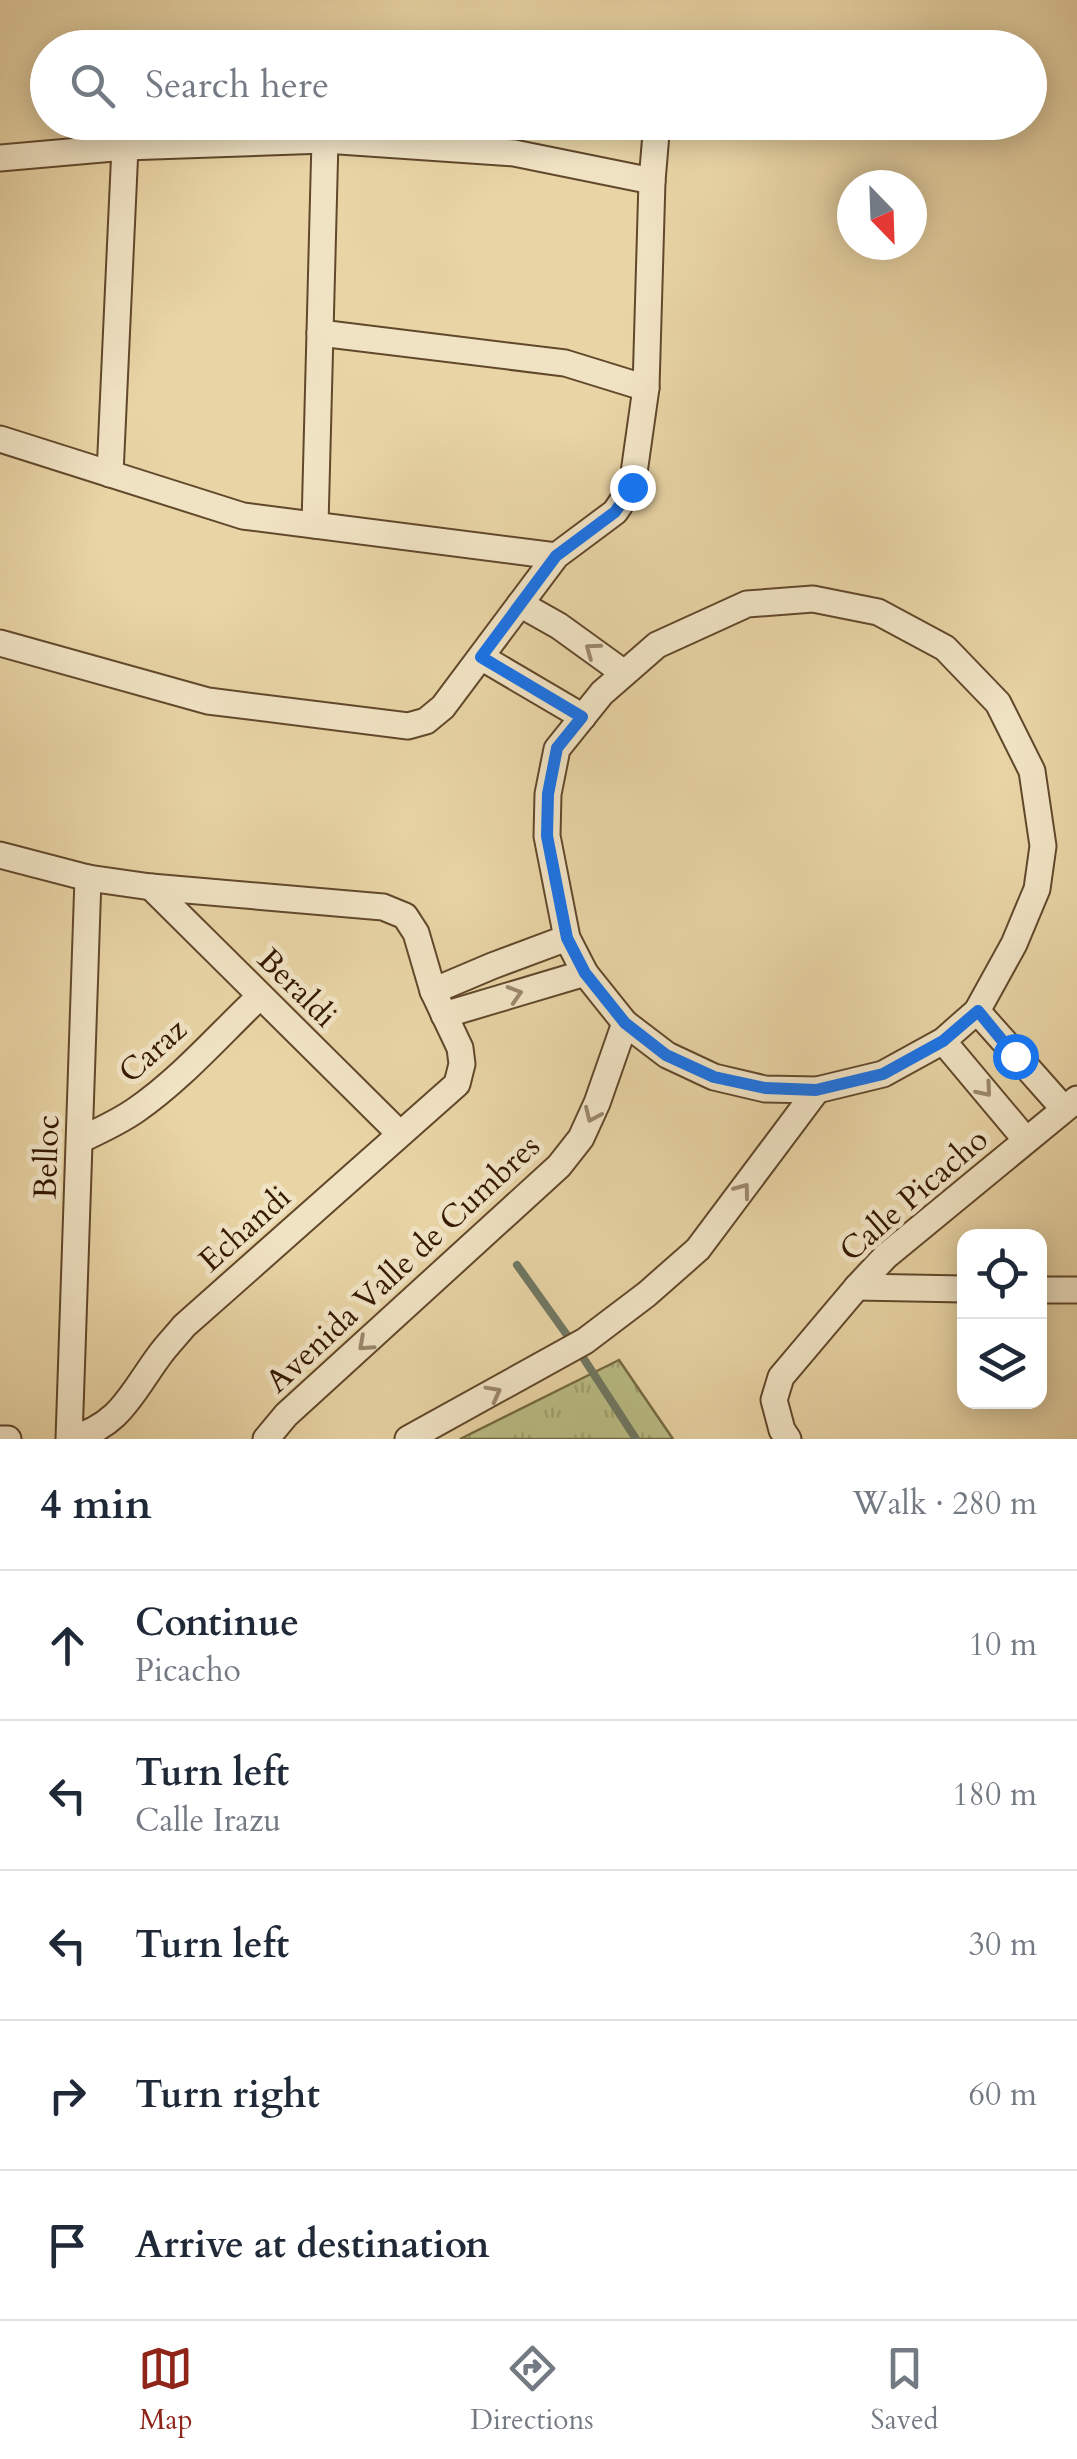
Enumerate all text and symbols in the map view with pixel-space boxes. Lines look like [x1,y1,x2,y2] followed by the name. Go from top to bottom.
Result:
[30,30,1047,140] search box
[65,58,120,113] icon: search
[145,59,329,111] text: Search here
[837,170,927,260] north arrow
[610,465,656,511] route end
[585,644,603,662] one-way arrow
[248,939,346,1037] street label: Beraldi
[505,985,522,1006] one-way arrow
[109,1009,197,1093] street label: Caraz
[993,1034,1039,1080] route start
[973,1079,991,1097] one-way arrow
[584,1104,604,1122] one-way arrow
[24,1114,70,1200] street label: Belloc
[830,1118,998,1272] street label: Calle Picacho
[256,1125,550,1403] street label: Avenida Valle de Cumbres
[189,1176,301,1282] street label: Echandi
[732,1183,749,1201] one-way arrow
[957,1229,1047,1409] map controls
[957,1229,1047,1319] button: locate
[957,1319,1047,1409] button: layers
[358,1332,377,1350] one-way arrow
[483,1386,502,1405] one-way arrow
[40,1476,152,1533] text: 4 min
[852,1482,1037,1526] text: Walk · 280 m
[135,1597,299,1649] text: Continue
[40,1618,95,1673] icon: ahead
[969,1623,1037,1667] text: 10 m
[135,1649,241,1693] text: Picacho
[135,1747,289,1799] text: Turn left
[40,1768,95,1823] icon: left
[952,1773,1037,1817] text: 180 m
[135,1799,281,1843] text: Calle Irazu
[40,1918,95,1973] icon: left
[135,1919,289,1971] text: Turn left
[969,1923,1037,1967] text: 30 m
[40,2068,95,2123] icon: right
[135,2069,320,2121] text: Turn right
[969,2073,1037,2117] text: 60 m
[40,2218,95,2273] icon: arrive
[135,2219,490,2271] text: Arrive at destination
[138,2341,193,2439] tab: Map
[470,2341,594,2439] tab: Directions
[871,2341,939,2439] tab: Saved

